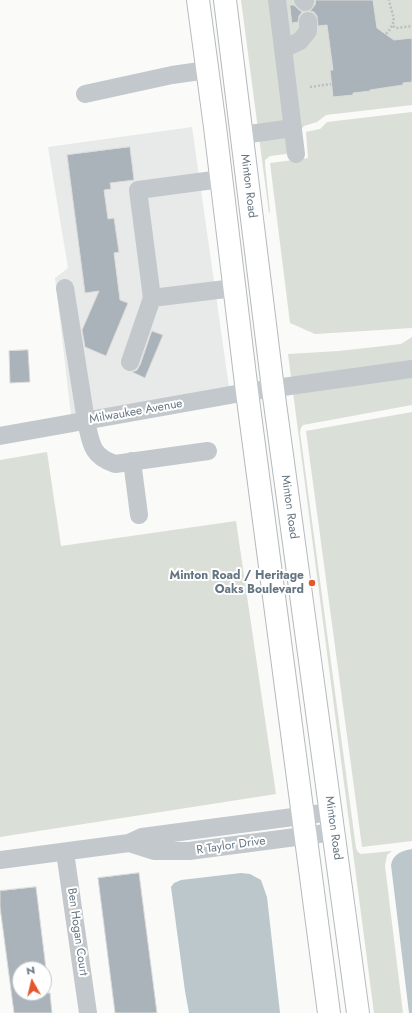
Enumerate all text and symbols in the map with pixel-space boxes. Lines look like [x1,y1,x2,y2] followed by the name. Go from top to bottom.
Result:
[237,153,259,219] street label: Minton Road
[88,397,184,427] street label: Milwaukee Avenue
[277,474,301,540] street label: Minton Road
[169,569,304,597] place label: Minton Road / Heritage Oaks Boulevard
[307,578,317,588] marker: Minton Road / Heritage Oaks Boulevard
[321,795,345,861] street label: Minton Road
[196,834,266,858] street label: R Taylor Drive
[64,887,90,977] street label: Ben Hogan Court
[12,961,52,1001] north arrow
[25,962,36,979] text: N

